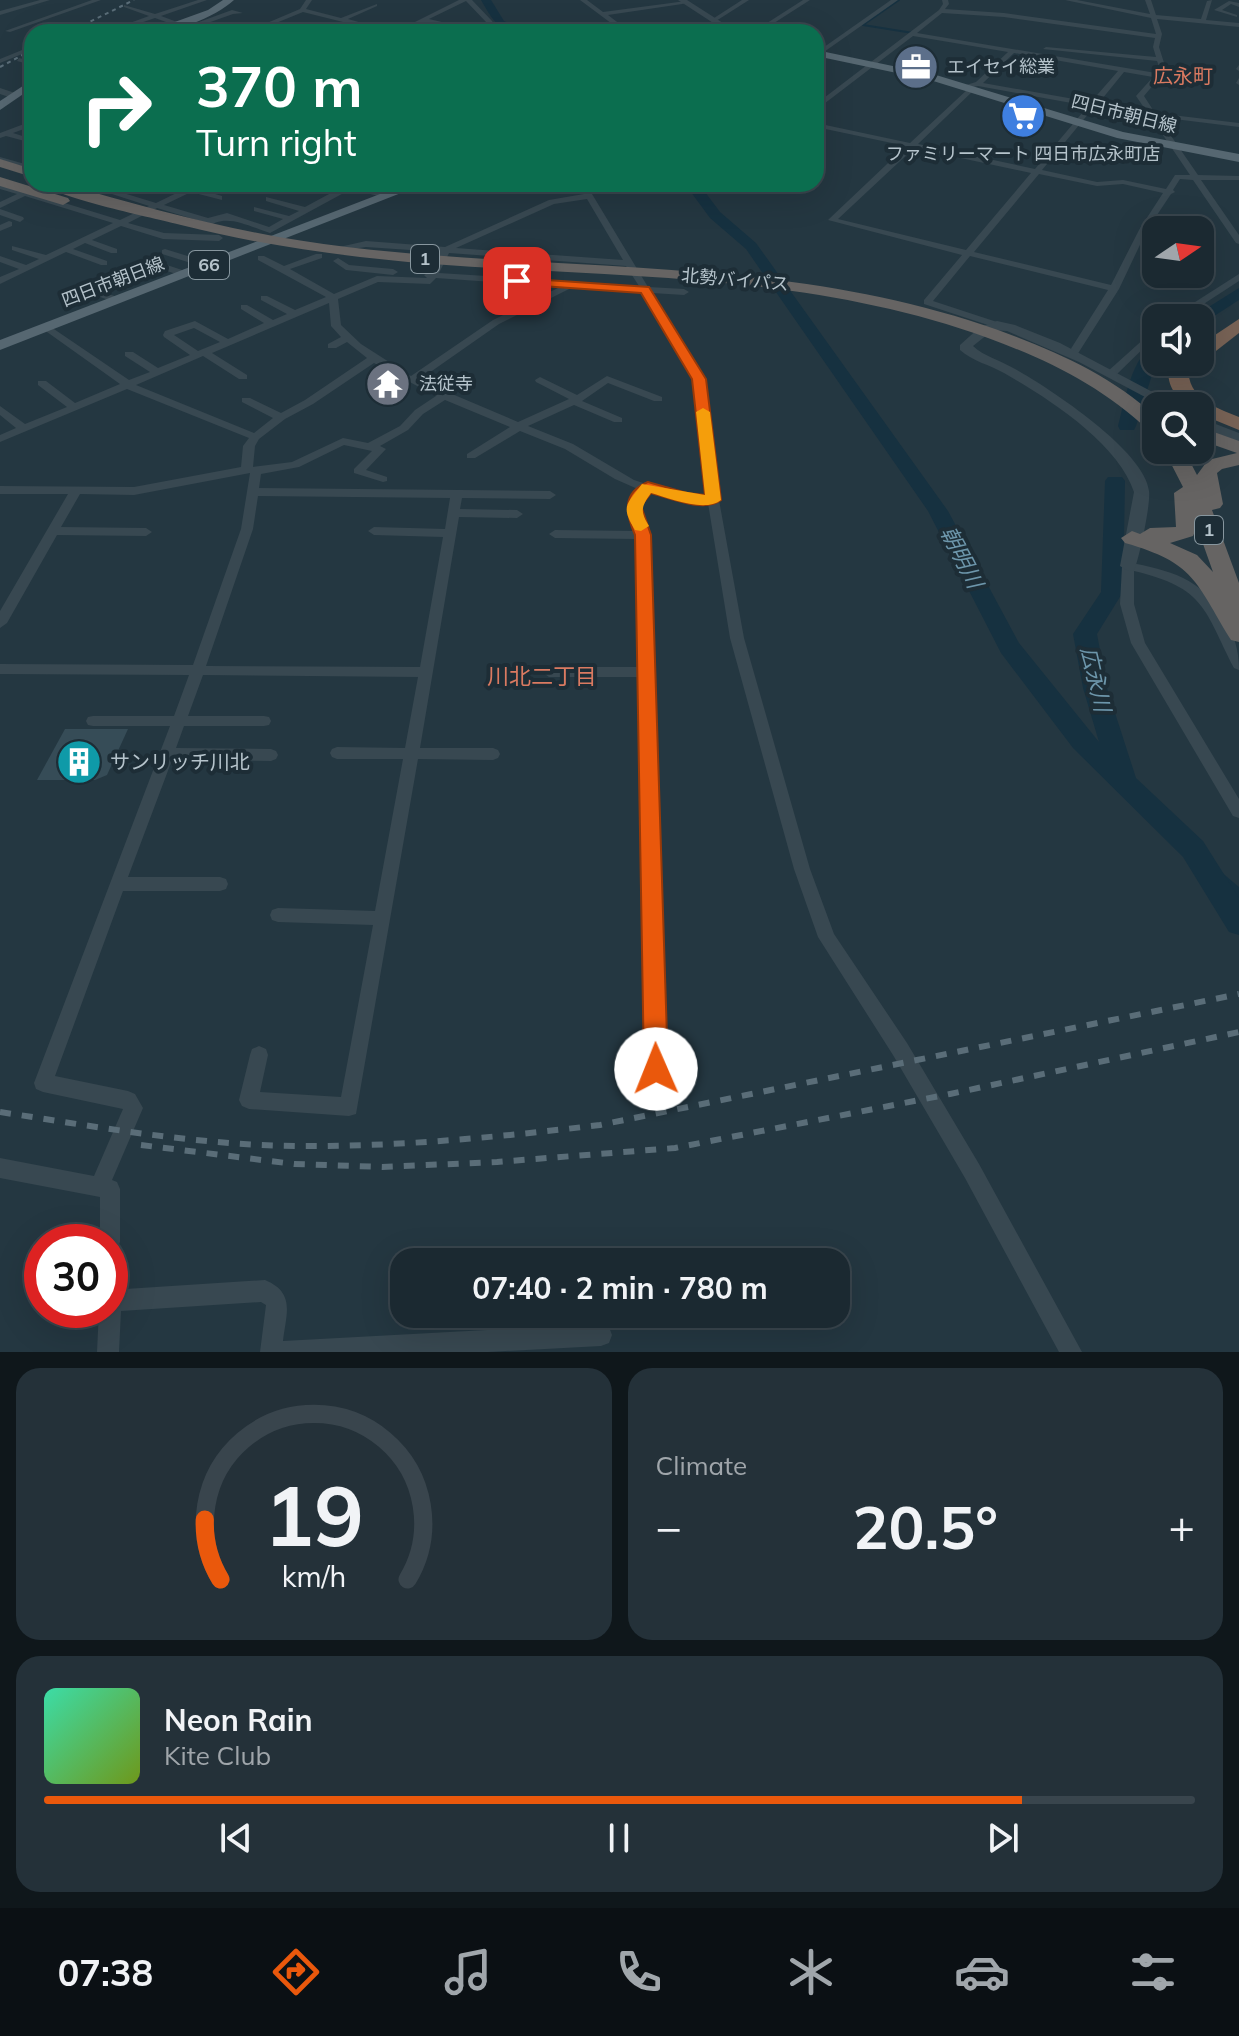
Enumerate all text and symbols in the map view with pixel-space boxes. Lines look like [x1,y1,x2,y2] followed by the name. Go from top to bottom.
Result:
[892,43,940,91] office icon: エイセイ総業
[196,51,363,121] text: 370 m
[947,55,1055,78] place label: エイセイ総業
[64,56,168,160] icon: right
[1153,63,1213,88] district label: 広永町
[1069,89,1179,138] street label: 四日市朝日線
[999,92,1047,140] supermarket icon: ファミリーマート 四日市広永町店
[196,120,357,165] text: Turn right
[886,142,1160,165] place label: ファミリーマート 四日市広永町店
[1142,216,1214,288] north arrow
[1142,216,1214,464] map controls
[411,245,439,273] road number: 1
[483,247,551,315] pin
[58,251,167,312] street label: 四日市朝日線
[189,251,229,279] road number: 66
[495,259,539,303] icon: arrive
[680,263,790,296] street label: 北勢バイパス
[1142,304,1214,376] button: sound
[364,360,412,408] temple icon: 法従寺
[419,372,473,395] place label: 法従寺
[1142,392,1214,464] button: search
[1195,516,1223,544] road number: 1
[935,521,990,595] water label: 朝明川
[1075,644,1118,716] water label: 広永川
[487,662,597,690] district label: 川北二丁目
[55,738,103,786] building icon: サンリッチ川北
[110,749,250,774] place label: サンリッチ川北
[614,1027,698,1111] position arrow
[24,1224,128,1328] speed limit sign: 30
[472,1269,768,1307] text: 07:40 · 2 min · 780 m
[656,1449,747,1482] text: Climate
[264,1462,364,1567] text: 19
[852,1489,998,1564] text: 20.5°
[656,1499,682,1554] text: −
[1169,1499,1195,1554] text: +
[281,1558,346,1594] text: km/h
[164,1701,313,1739] text: Neon Rain
[164,1739,271,1772] text: Kite Club
[214,1816,258,1860] icon: previous
[597,1816,641,1860] icon: pause
[981,1816,1025,1860] icon: next
[268,1944,324,2000] icon: directions
[440,1944,496,2000] icon: music
[611,1944,667,2000] icon: phone
[783,1944,839,2000] icon: climate
[954,1944,1010,2000] icon: car
[1125,1944,1181,2000] icon: filters
[58,1950,153,1995] text: 07:38

